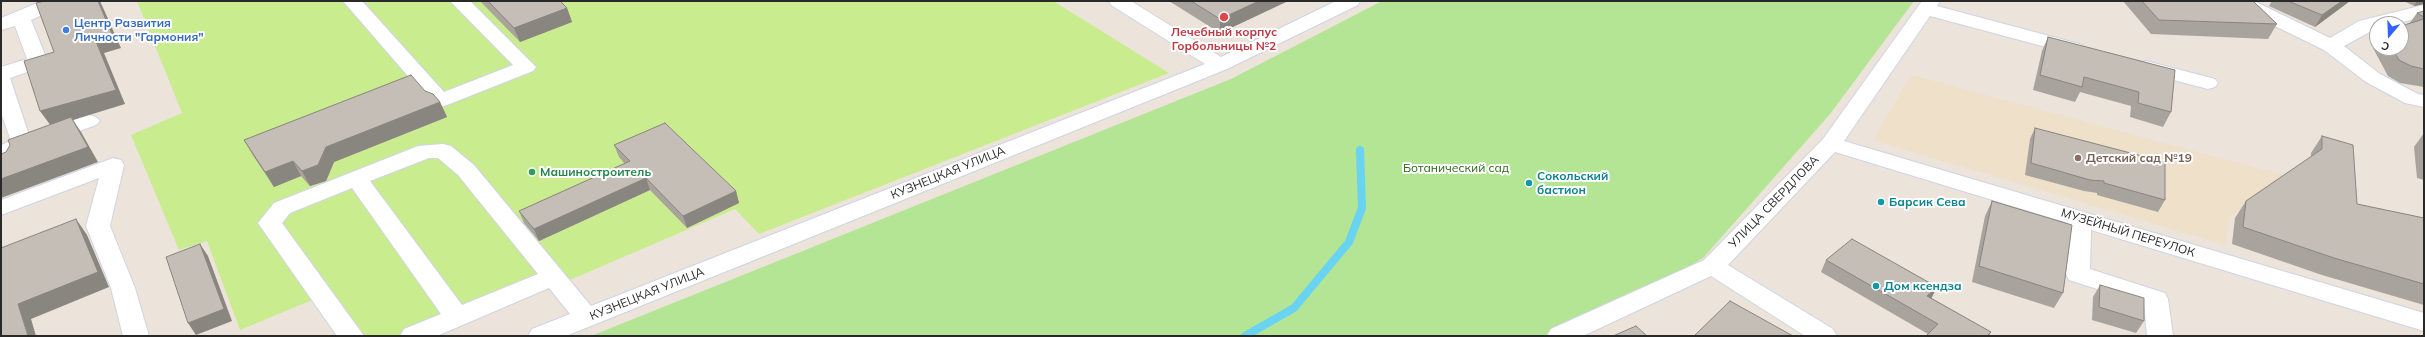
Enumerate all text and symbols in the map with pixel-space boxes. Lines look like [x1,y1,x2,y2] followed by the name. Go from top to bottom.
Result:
[1218,11,1230,23] marker: Лечебный корпус Горбольницы №2
[74,16,204,44] place label: Центр Развития Личности "Гармония"
[2369,16,2409,56] north arrow
[61,25,71,35] marker: Центр Развития Личности "Гармония"
[1171,25,1277,53] place label: Лечебный корпус Горбольницы №2
[2380,39,2391,54] text: С
[889,143,1007,203] street label: КУЗНЕЦКАЯ УЛИЦА
[2086,151,2192,165] place label: Детский сад №19
[1726,153,1822,251] street label: УЛИЦА СВЕРДЛОВА
[2073,153,2083,163] marker: Детский сад №19
[1403,161,1509,175] park label: Ботанический сад
[540,165,651,179] place label: Машиностроитель
[527,167,537,177] marker: Машиностроитель
[1537,169,1608,197] place label: Сокольский бастион
[1524,178,1534,188] marker: Сокольский бастион
[1889,195,1966,209] place label: Барсик Сева
[1876,197,1886,207] marker: Барсик Сева
[2059,206,2197,260] street label: МУЗЕЙНЫЙ ПЕРЕУЛОК
[588,264,706,324] street label: КУЗНЕЦКАЯ УЛИЦА
[1884,279,1962,293] place label: Дом ксендза
[1871,281,1881,291] marker: Дом ксендза

